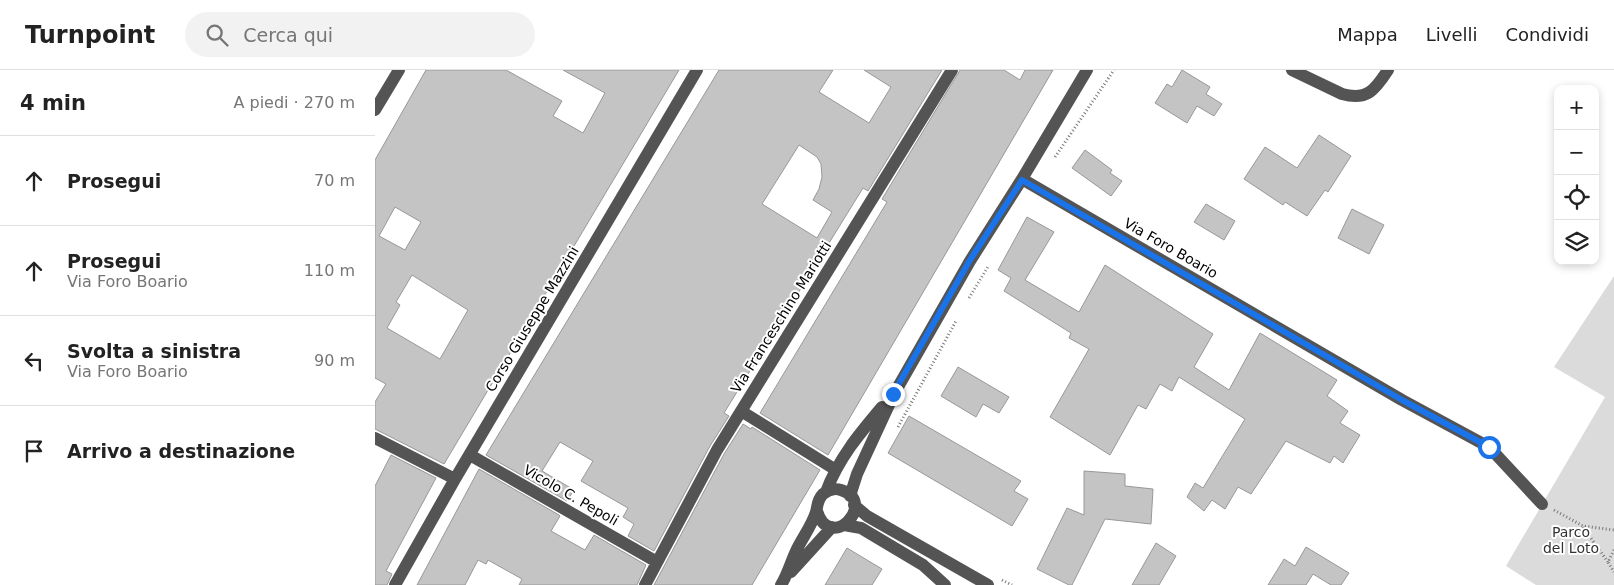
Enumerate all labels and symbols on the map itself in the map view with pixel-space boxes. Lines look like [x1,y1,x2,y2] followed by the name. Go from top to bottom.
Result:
[1121,215,1221,281] street label: Via Foro Boario
[728,238,834,396] street label: Via Franceschino Mariotti
[482,243,582,395] street label: Corso Giuseppe Mazzini
[882,383,905,406] route end
[1478,436,1501,459] route start
[521,461,621,529] street label: Vicolo C. Pepoli
[1543,524,1599,556] park label: Parco del Loto

